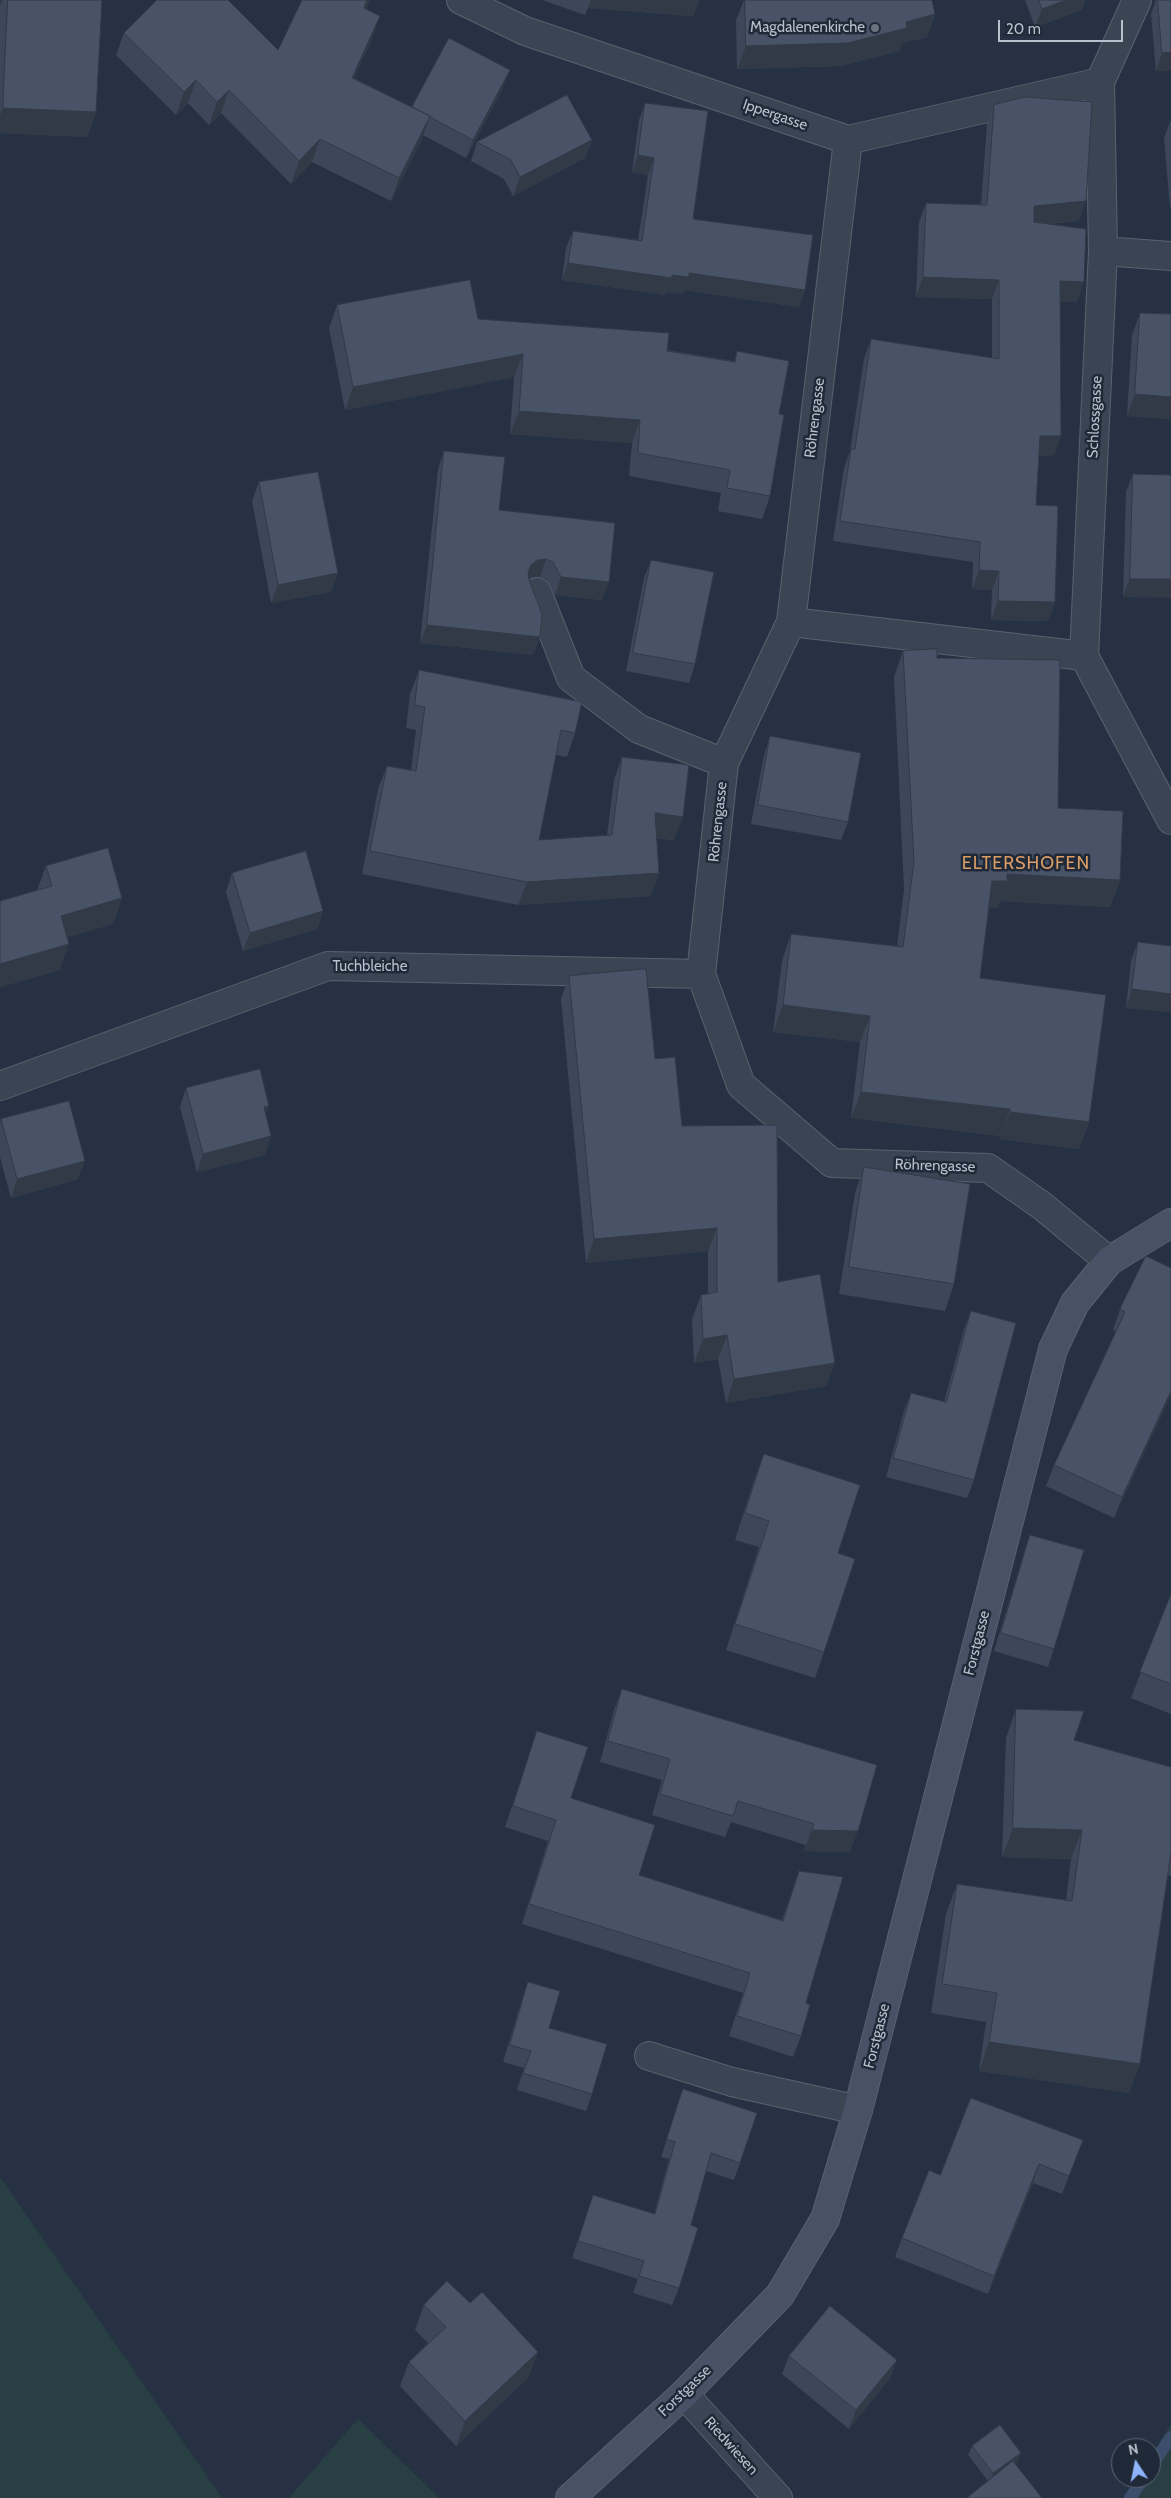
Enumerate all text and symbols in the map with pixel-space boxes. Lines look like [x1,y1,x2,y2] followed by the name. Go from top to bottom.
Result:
[1001,10,1126,42] scale bar
[750,19,865,37] place label: Magdalenenkirche
[1006,20,1041,38] text: 20 m
[869,22,881,34] marker: Magdalenenkirche
[740,96,810,134] street label: Ippergasse
[1084,375,1106,459] street label: Schlossgasse
[801,377,829,459] street label: Röhrengasse
[705,781,731,863] street label: Röhrengasse
[960,853,1092,875] district label: ELTERSHOFEN
[333,958,407,976] street label: Tuchbleiche
[894,1156,976,1176] street label: Röhrengasse
[960,1609,994,1677] street label: Forstgasse
[860,2002,894,2070] street label: Forstgasse
[655,2362,715,2420] street label: Forstgasse
[700,2413,762,2479] street label: Riedwiesen
[1111,2438,1161,2488] north arrow
[1127,2439,1140,2459] text: N

